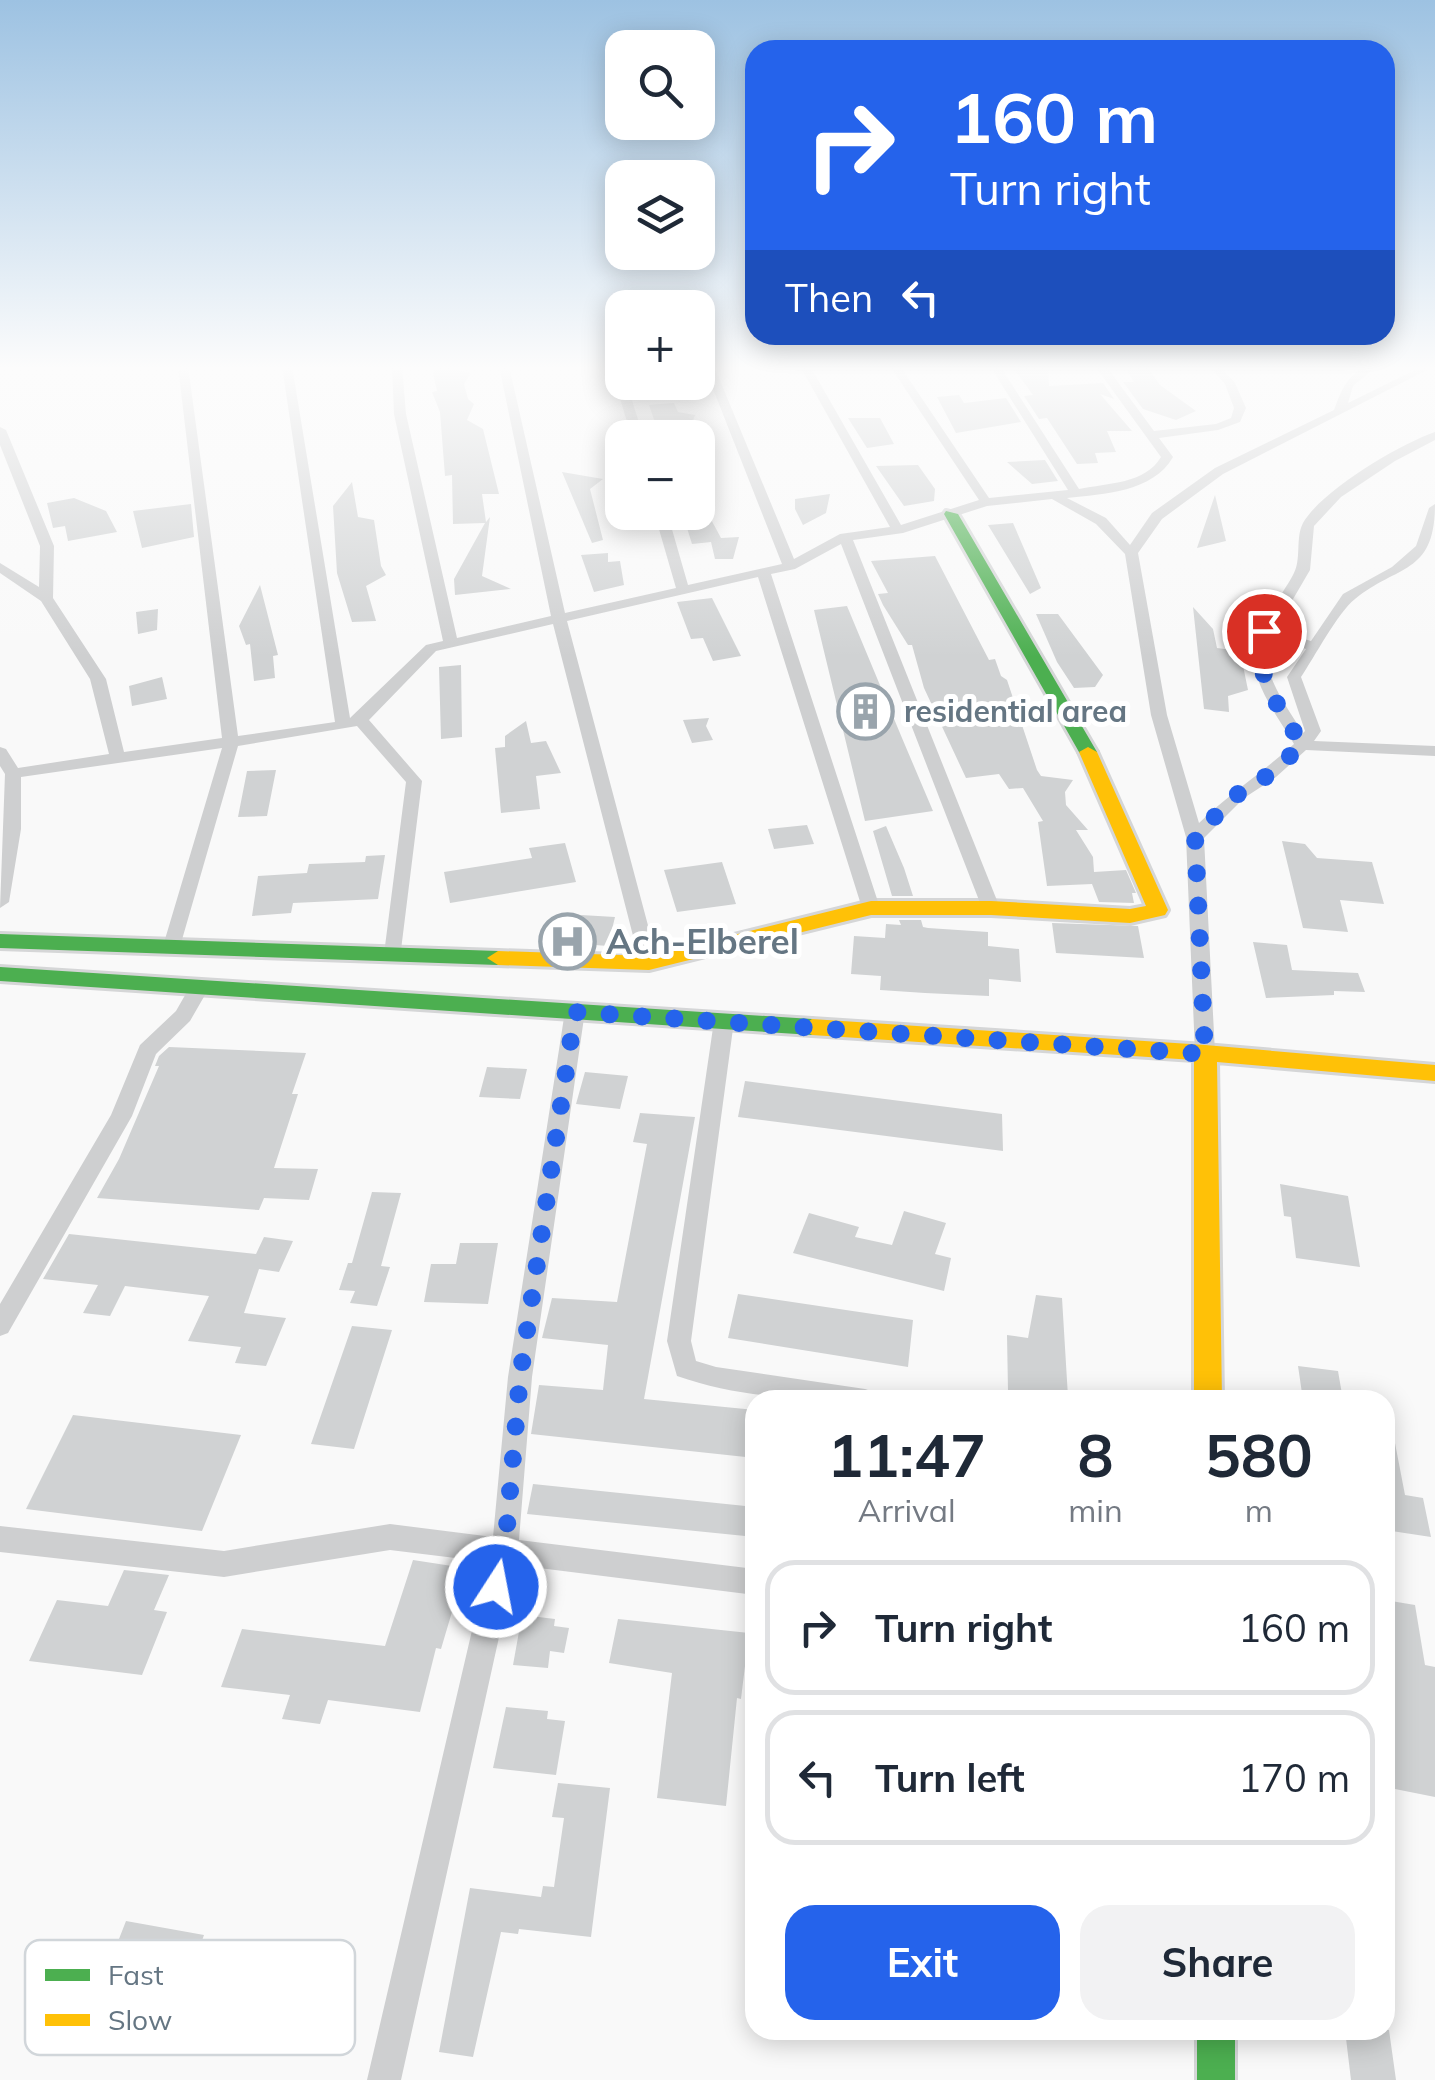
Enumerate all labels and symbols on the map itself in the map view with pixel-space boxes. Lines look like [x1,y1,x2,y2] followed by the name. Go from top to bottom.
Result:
[1222,589,1307,674] pin
[835,681,895,741] building icon: residential area
[904,692,1127,730] place label: residential area
[537,911,597,971] hospital icon: Ach-Elberel
[606,919,799,963] place label: Ach-Elberel
[444,1535,548,1639] position arrow
[25,1940,355,2055] legend
[108,1957,164,1992] text: Fast
[108,2002,172,2037] text: Slow

